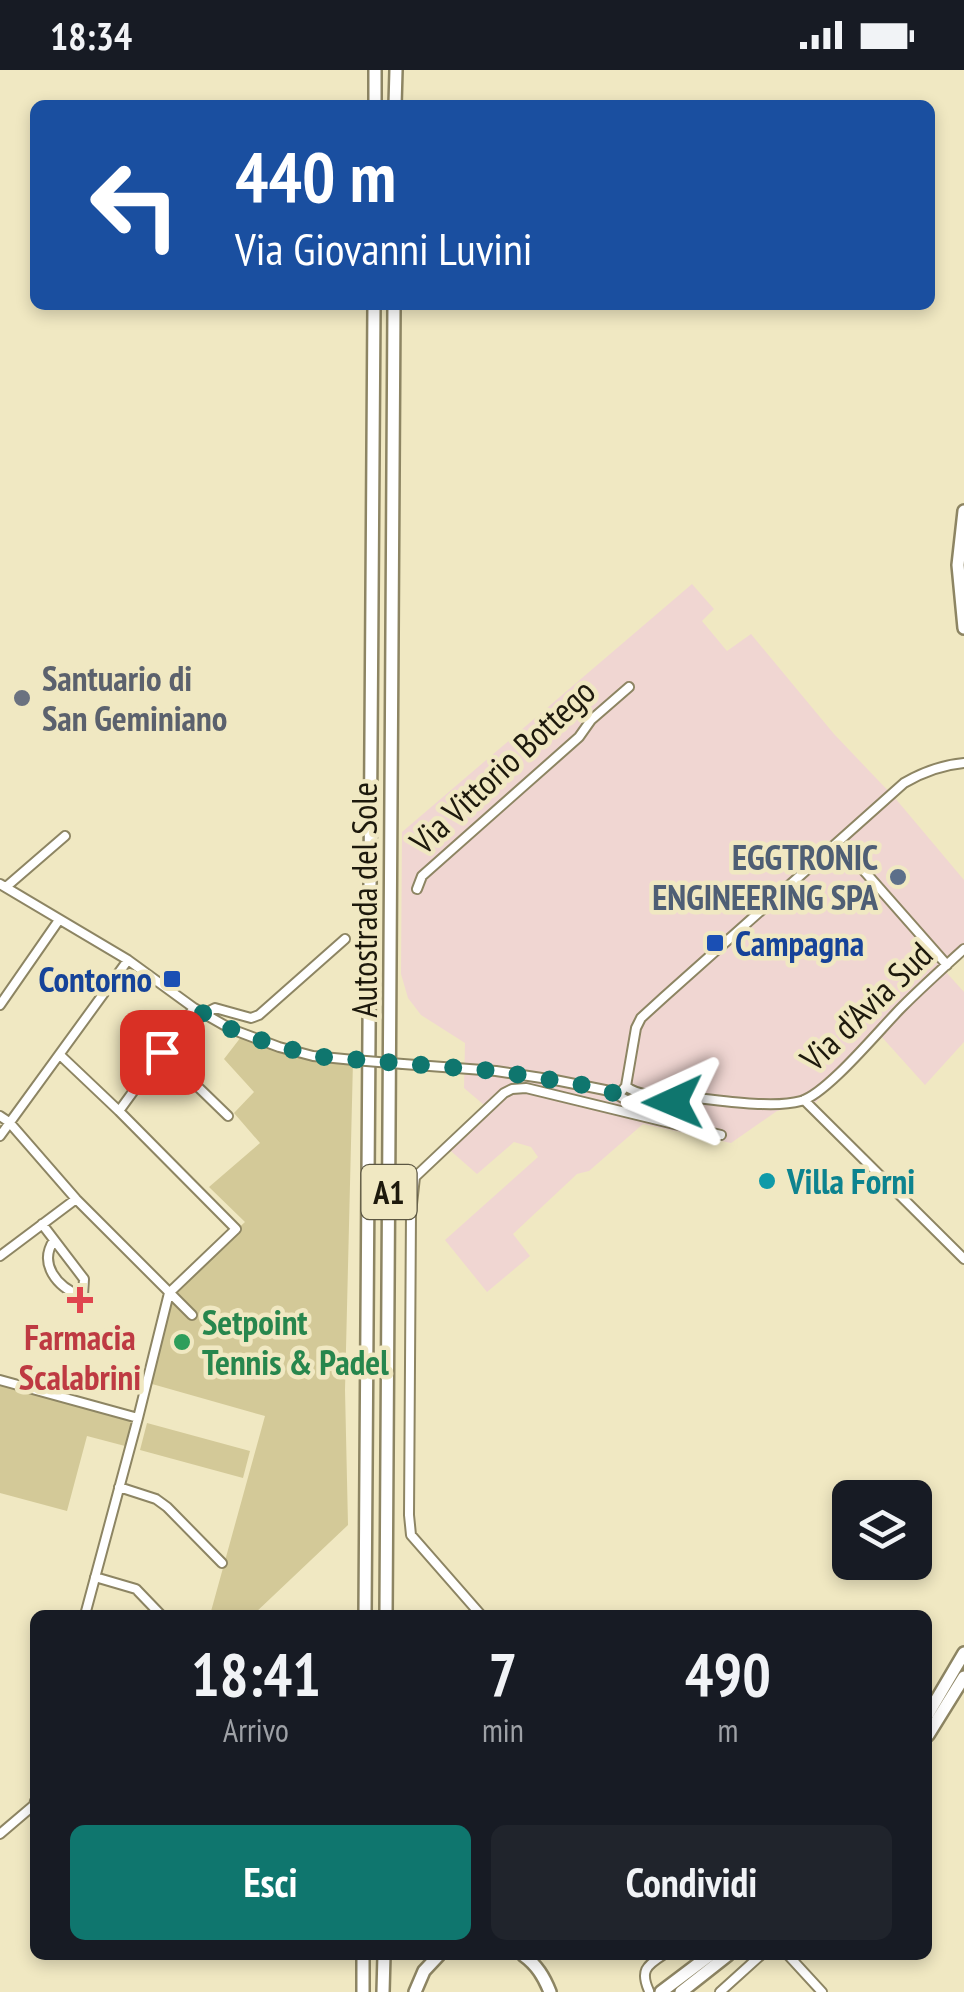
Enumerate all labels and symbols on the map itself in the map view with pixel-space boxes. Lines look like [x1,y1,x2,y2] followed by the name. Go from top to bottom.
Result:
[42,655,227,741] place label: Santuario di San Geminiano
[399,668,604,864] street label: Via Vittorio Bottego
[11,687,33,709] marker: Santuario di San Geminiano
[341,782,387,1018] street label: Autostrada del Sole
[652,834,878,920] place label: EGGTRONIC ENGINEERING SPA
[887,866,909,888] marker: EGGTRONIC ENGINEERING SPA
[735,920,864,966] place label: Campagna
[704,932,726,954] marker: Campagna
[789,932,942,1081] street label: Via d'Avia Sud
[38,956,152,1002] place label: Contorno
[161,968,183,990] marker: Contorno
[120,1010,205,1095] pin
[621,1050,725,1154] position arrow
[786,1158,915,1204] place label: Villa Forni
[362,1165,416,1219] road number: A1
[756,1170,778,1192] marker: Villa Forni
[69,1289,91,1311] marker: Farmacia Scalabrini
[202,1299,389,1385] place label: Setpoint Tennis & Padel
[19,1314,141,1400] place label: Farmacia Scalabrini
[171,1331,193,1353] marker: Setpoint Tennis & Padel

